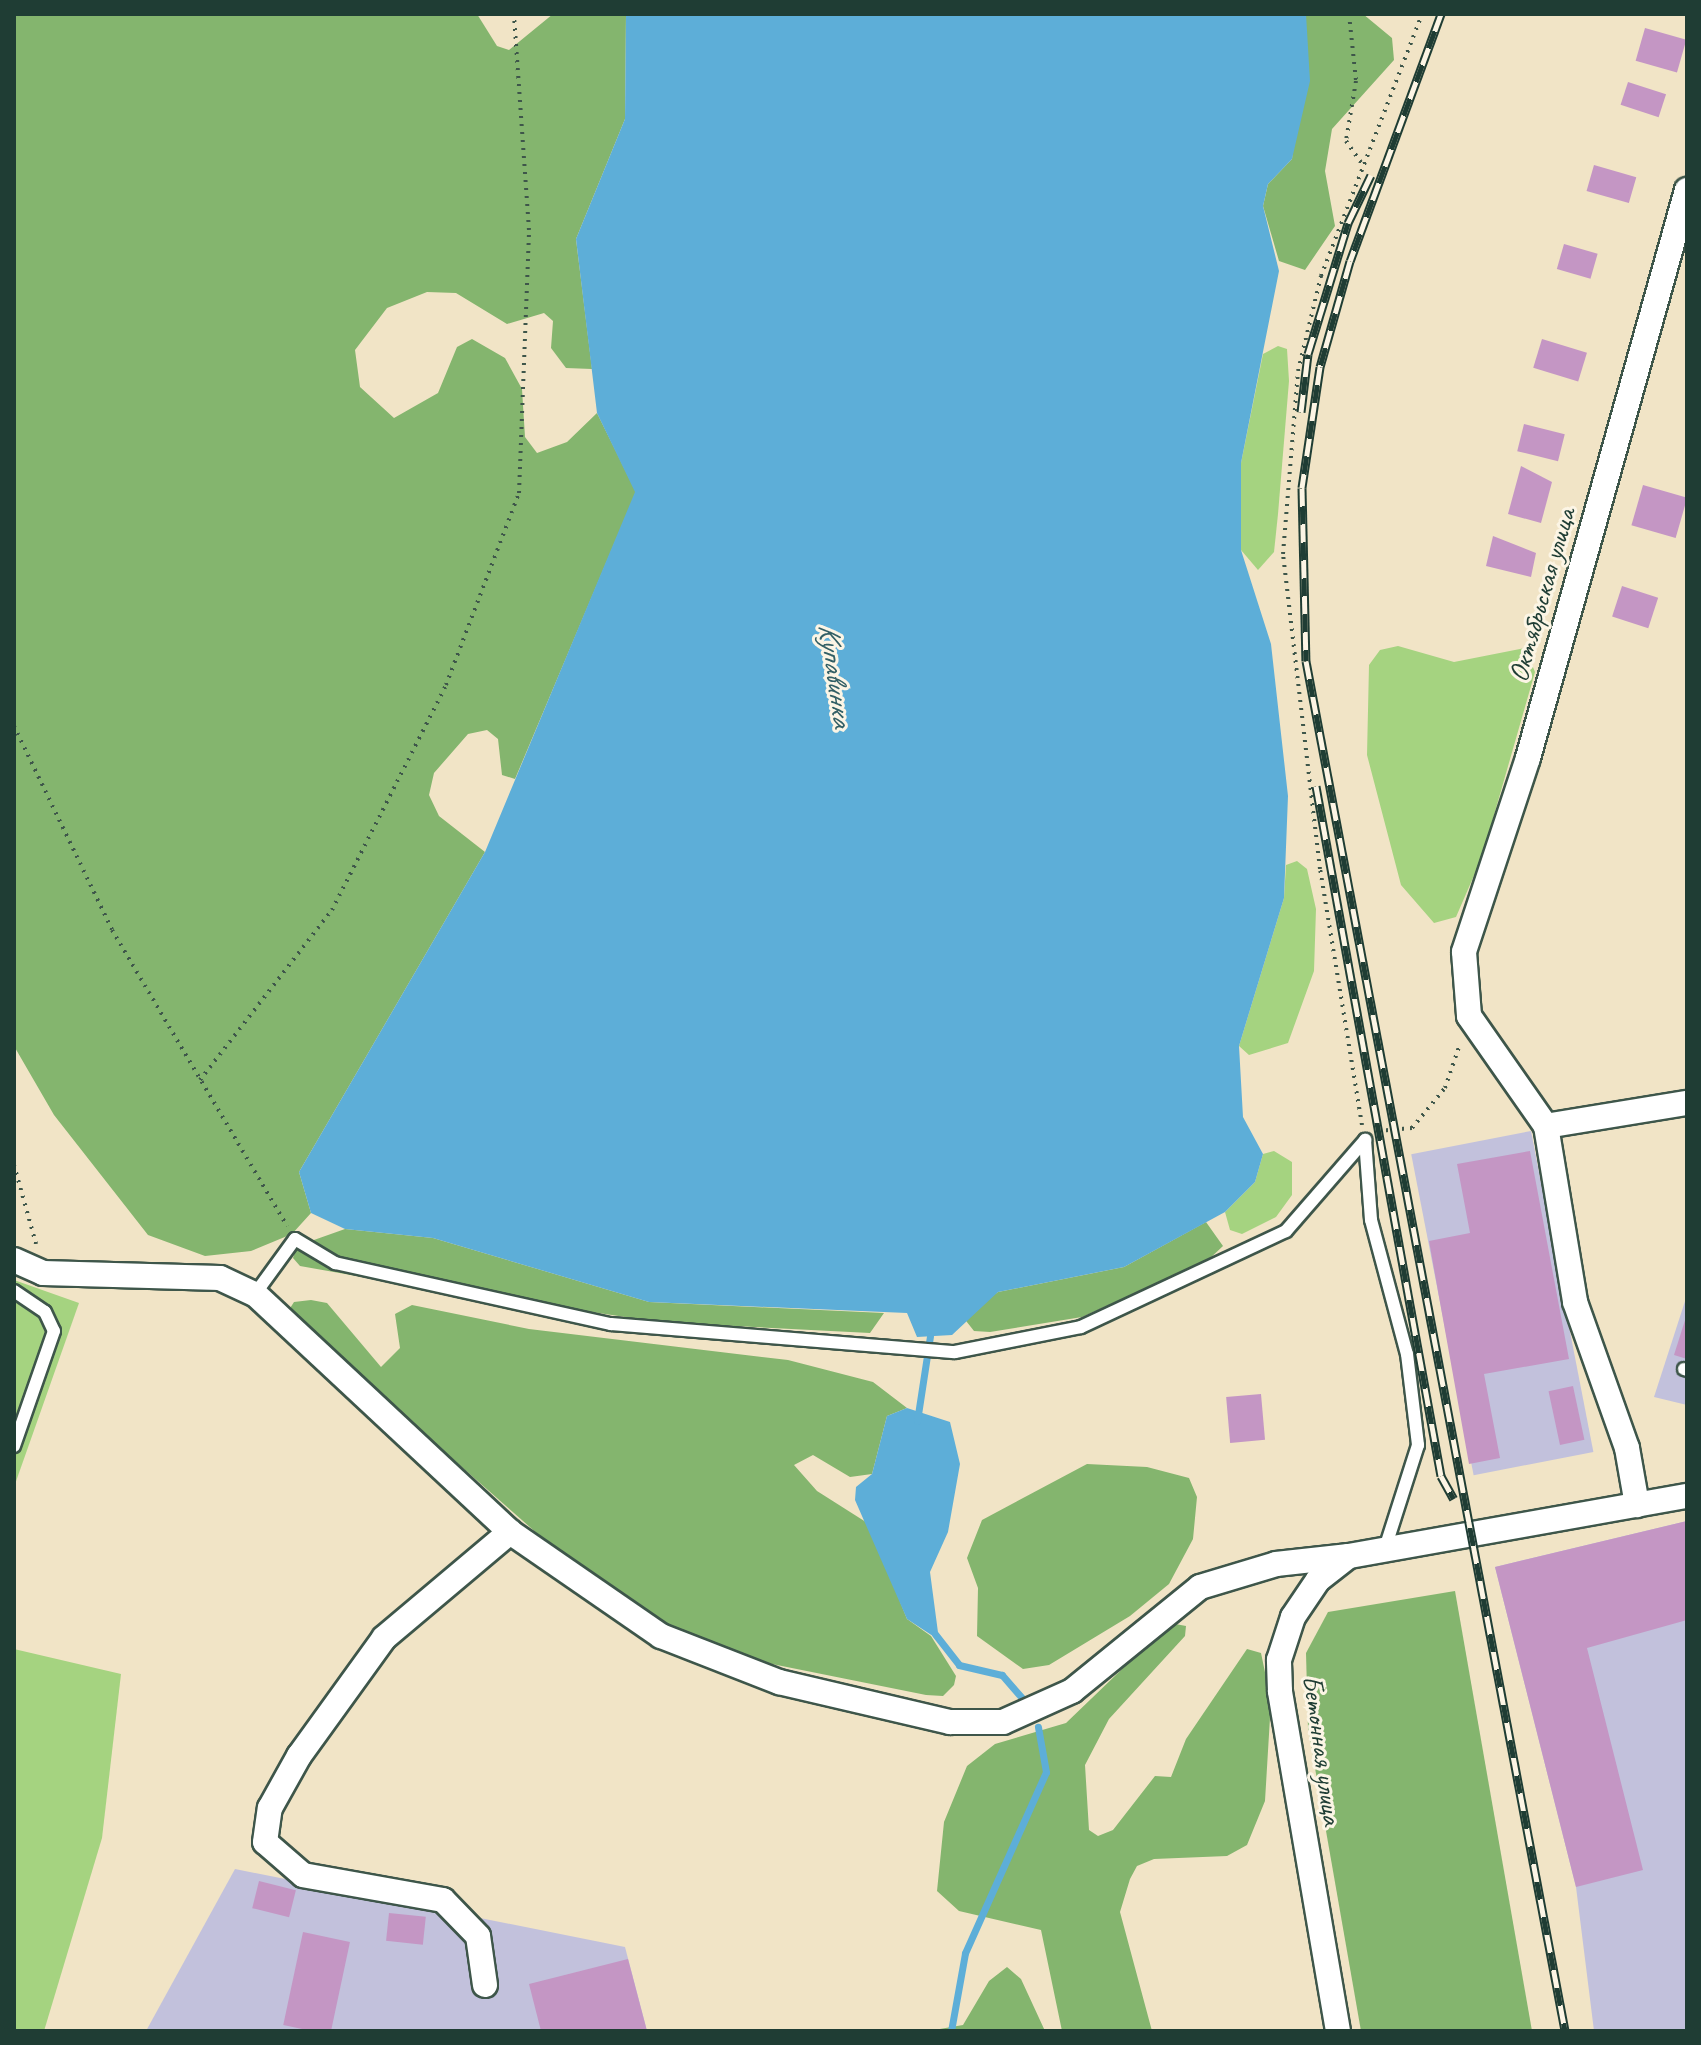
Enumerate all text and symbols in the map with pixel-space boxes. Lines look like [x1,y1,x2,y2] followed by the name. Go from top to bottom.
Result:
[1501,504,1583,686] street label: Октябрьская улица
[811,621,861,729] water label: Купавинка
[1295,1672,1349,1828] street label: Бетонная улица

